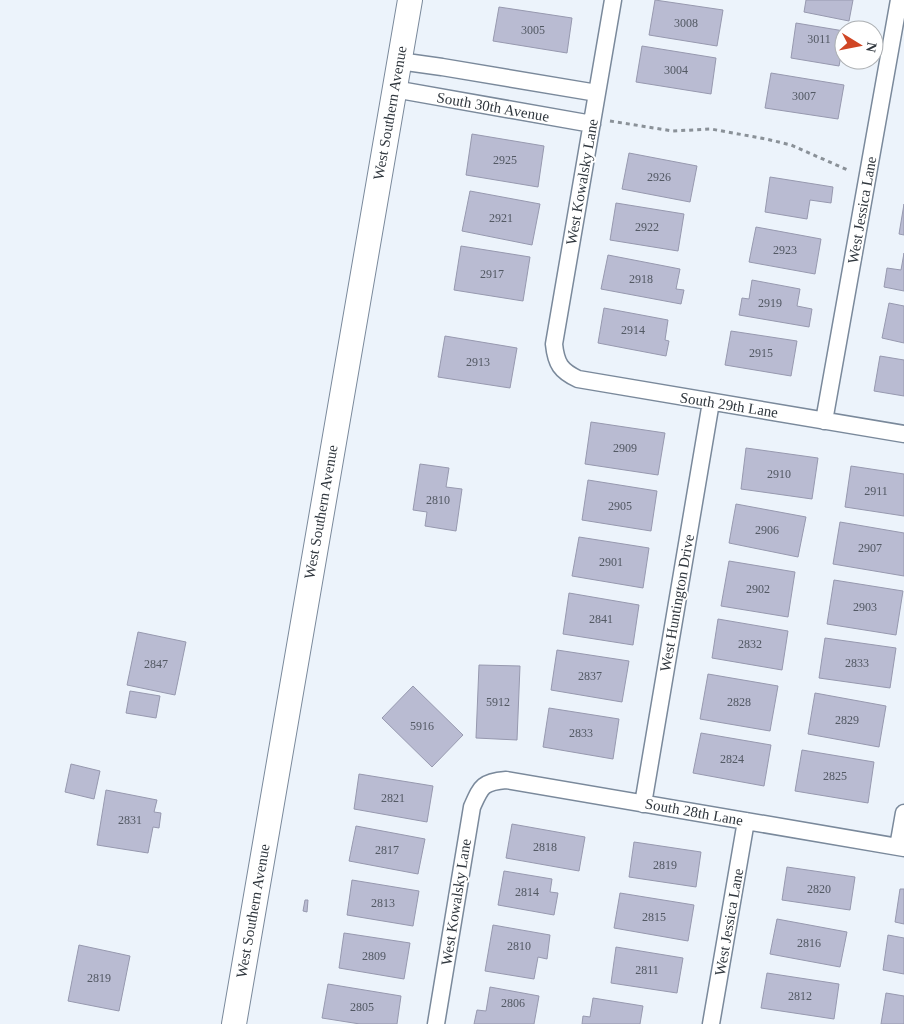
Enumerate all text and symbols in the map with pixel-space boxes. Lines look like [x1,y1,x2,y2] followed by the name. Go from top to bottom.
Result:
[674,16,698,30] house number: 3008
[834,20,884,70] north arrow
[521,23,545,37] house number: 3005
[807,32,831,46] house number: 3011
[863,41,880,53] text: N
[370,44,410,181] street label: West Southern Avenue
[664,63,688,77] house number: 3004
[436,89,551,125] street label: South 30th Avenue
[792,89,816,103] house number: 3007
[563,117,601,246] street label: West Kowalsky Lane
[493,153,517,167] house number: 2925
[845,155,879,265] street label: West Jessica Lane
[647,170,671,184] house number: 2926
[489,211,513,225] house number: 2921
[635,220,659,234] house number: 2922
[773,243,797,257] house number: 2923
[480,267,504,281] house number: 2917
[629,272,653,286] house number: 2918
[758,296,782,310] house number: 2919
[621,323,645,337] house number: 2914
[749,346,773,360] house number: 2915
[466,355,490,369] house number: 2913
[679,389,780,421] street label: South 29th Lane
[613,441,637,455] house number: 2909
[301,443,341,580] street label: West Southern Avenue
[767,467,791,481] house number: 2910
[864,484,888,498] house number: 2911
[426,493,450,507] house number: 2810
[608,499,632,513] house number: 2905
[755,523,779,537] house number: 2906
[657,533,697,673] street label: West Huntington Drive
[858,541,882,555] house number: 2907
[599,555,623,569] house number: 2901
[746,582,770,596] house number: 2902
[853,600,877,614] house number: 2903
[589,612,613,626] house number: 2841
[738,637,762,651] house number: 2832
[845,656,869,670] house number: 2833
[144,657,168,671] house number: 2847
[578,669,602,683] house number: 2837
[486,695,510,709] house number: 5912
[727,695,751,709] house number: 2828
[835,713,859,727] house number: 2829
[410,719,434,733] house number: 5916
[569,726,593,740] house number: 2833
[720,752,744,766] house number: 2824
[823,769,847,783] house number: 2825
[381,791,405,805] house number: 2821
[644,796,745,829] street label: South 28th Lane
[118,813,142,827] house number: 2831
[438,837,474,966] street label: West Kowalsky Lane
[533,840,557,854] house number: 2818
[233,842,273,979] street label: West Southern Avenue
[375,843,399,857] house number: 2817
[653,858,677,872] house number: 2819
[712,867,746,977] street label: West Jessica Lane
[807,882,831,896] house number: 2820
[515,885,539,899] house number: 2814
[371,896,395,910] house number: 2813
[642,910,666,924] house number: 2815
[797,936,821,950] house number: 2816
[507,939,531,953] house number: 2810
[362,949,386,963] house number: 2809
[635,963,659,977] house number: 2811
[87,971,111,985] house number: 2819
[788,989,812,1003] house number: 2812
[501,996,525,1010] house number: 2806
[350,1000,374,1014] house number: 2805

